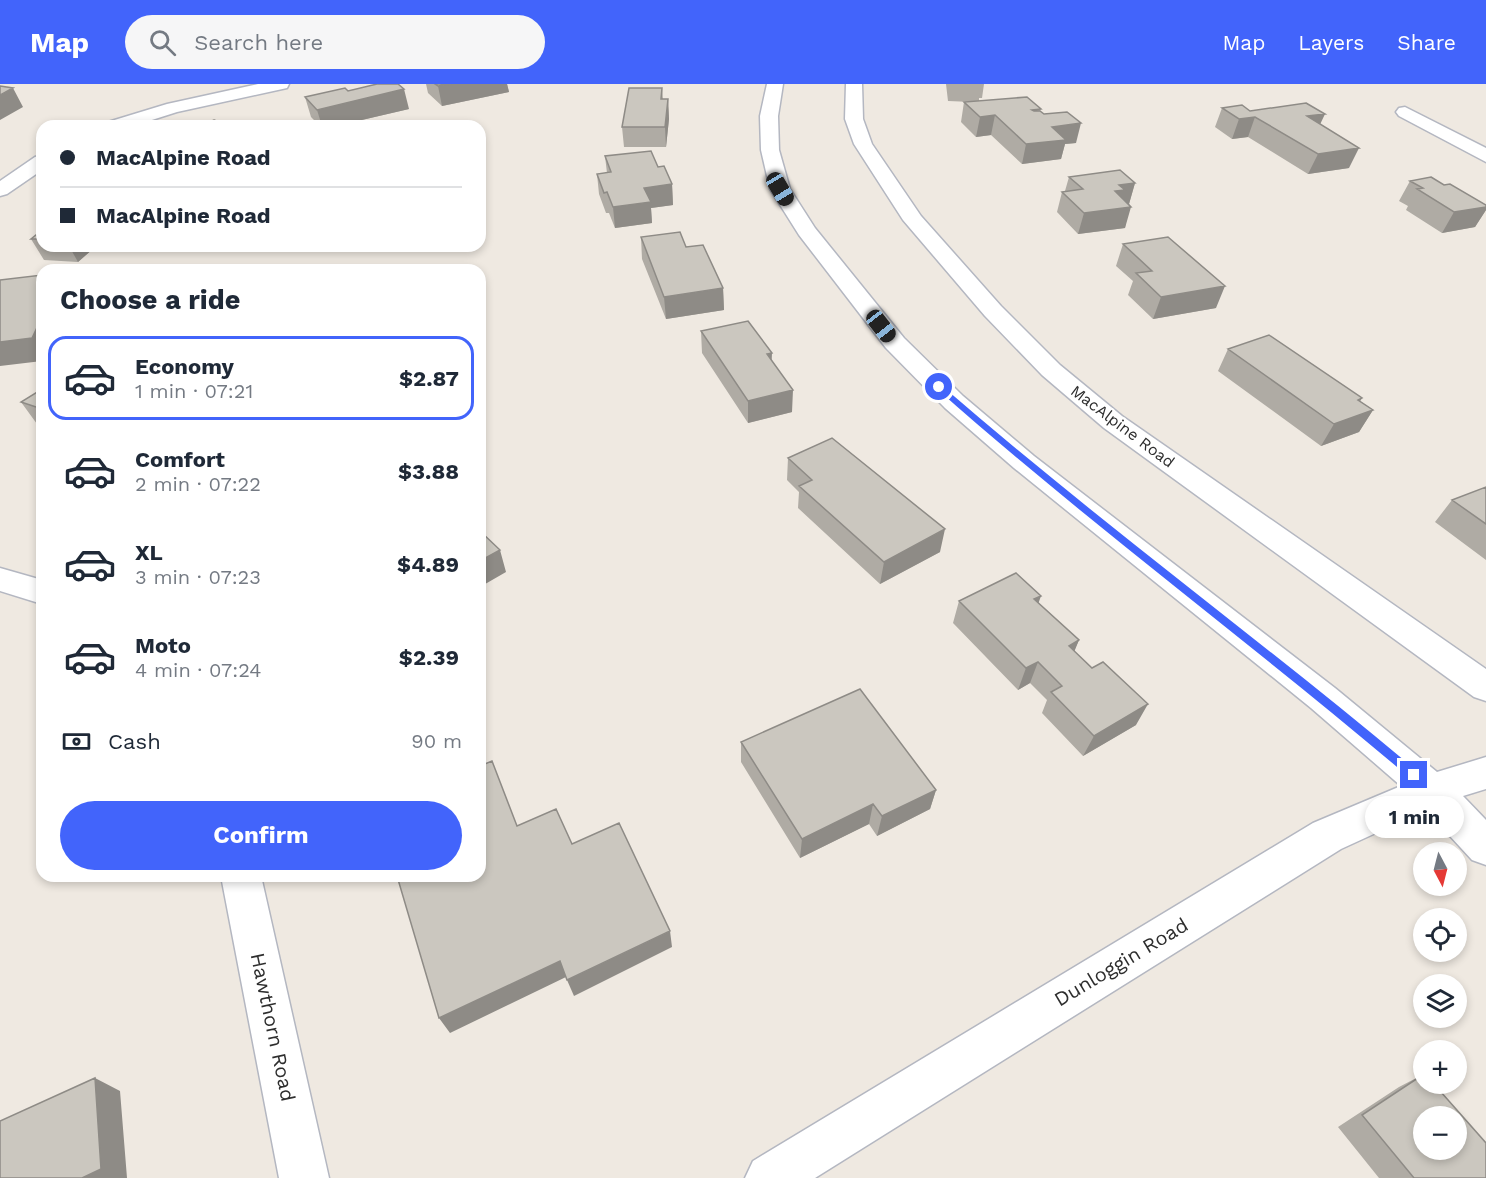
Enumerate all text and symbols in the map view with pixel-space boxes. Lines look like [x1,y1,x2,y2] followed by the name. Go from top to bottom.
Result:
[125,15,545,69] search box
[30,26,89,59] text: Map
[146,26,179,59] icon: search
[194,30,323,55] text: Search here
[1222,30,1265,55] text: Map
[1298,30,1364,55] text: Layers
[1397,30,1456,55] text: Share
[96,145,271,170] text: MacAlpine Road
[763,169,797,209] car
[96,203,271,228] text: MacAlpine Road
[60,284,240,316] text: Choose a ride
[863,306,899,346] car
[63,351,117,405] icon: car
[135,354,234,379] text: Economy
[399,366,459,391] text: $2.87
[925,373,952,400] route start
[135,379,253,403] text: 1 min · 07:21
[1067,381,1178,472] street label: MacAlpine Road
[63,444,117,498] icon: car
[135,447,225,472] text: Comfort
[398,459,459,484] text: $3.88
[135,472,261,496] text: 2 min · 07:22
[63,537,117,591] icon: car
[135,540,163,565] text: XL
[397,552,459,577] text: $4.89
[135,565,261,589] text: 3 min · 07:23
[63,630,117,684] icon: car
[135,633,191,658] text: Moto
[399,645,459,670] text: $2.39
[135,658,261,682] text: 4 min · 07:24
[60,725,93,758] icon: cash
[108,729,161,754] text: Cash
[411,729,462,753] text: 90 m
[1400,761,1427,788] route end
[1364,796,1464,838] callout: 1 min
[60,801,462,870] button: Confirm
[1389,805,1440,829] text: 1 min
[1413,842,1467,896] north arrow
[1413,842,1467,1160] map controls
[1413,908,1467,962] button: locate
[1050,913,1192,1011] street label: Dunloggin Road
[246,950,300,1104] street label: Hawthorn Road
[1413,974,1467,1028] button: layers
[1413,1040,1467,1094] button: +
[1413,1106,1467,1160] button: −

